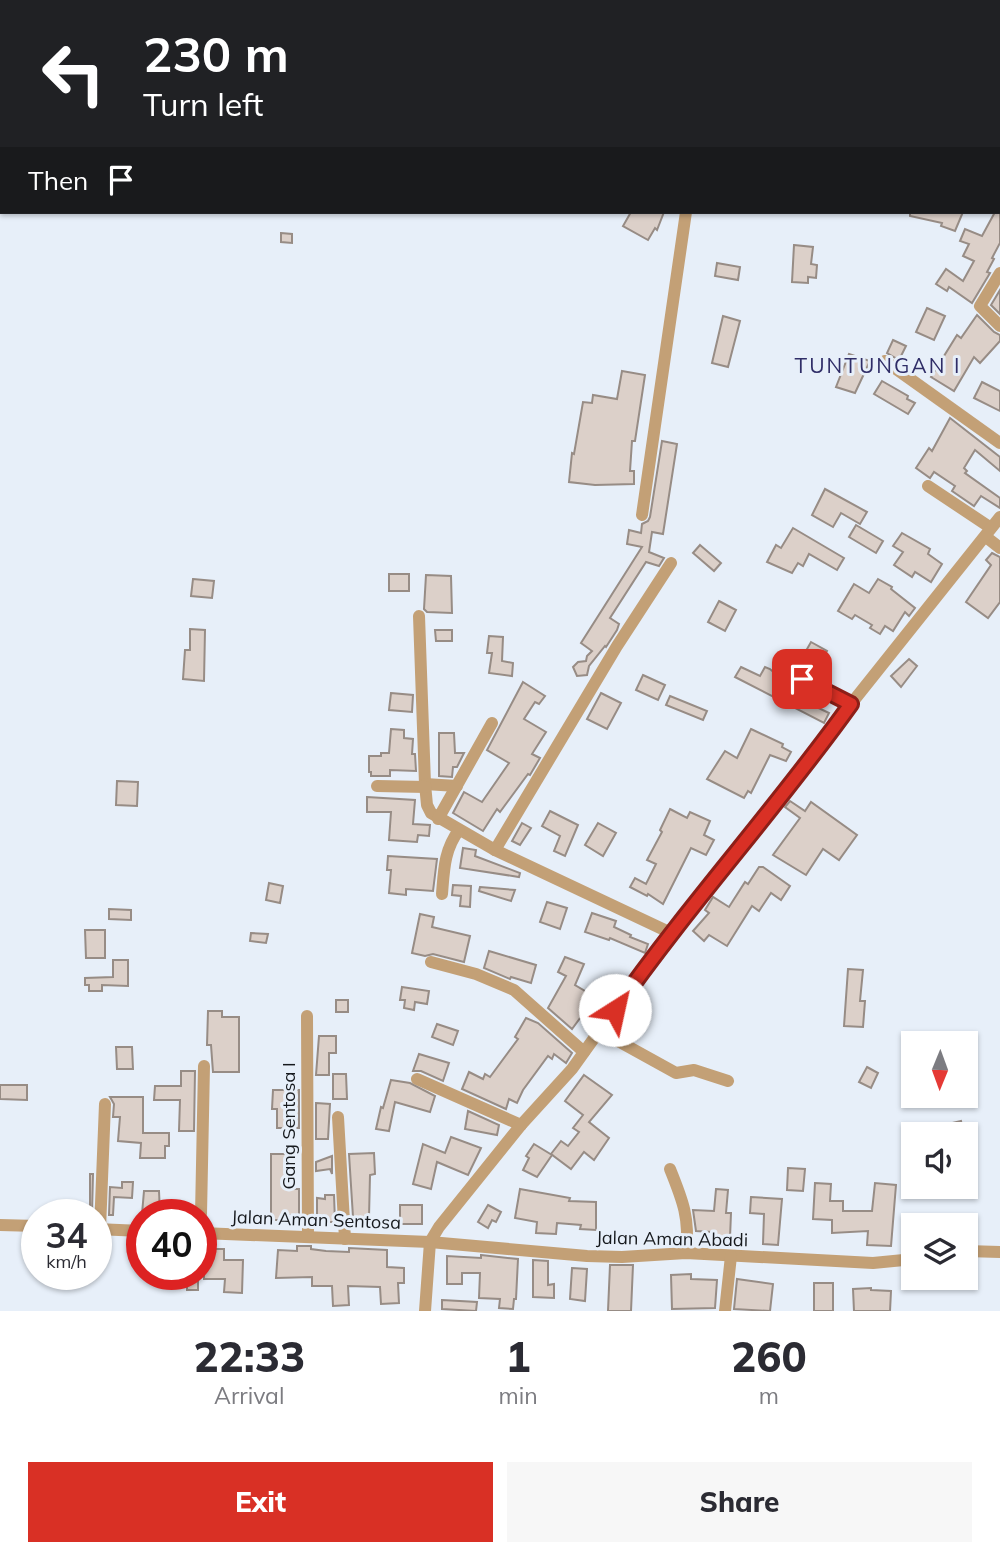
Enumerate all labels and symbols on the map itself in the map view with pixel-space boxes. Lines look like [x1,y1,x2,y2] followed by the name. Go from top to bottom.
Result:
[795,352,961,378] district label: TUNTUNGAN I
[772,649,832,709] pin
[578,973,652,1047] position arrow
[901,1031,978,1108] north arrow
[277,1062,300,1190] street label: Gang Sentosa I
[126,1199,217,1290] speed limit sign: 40
[231,1205,401,1234] street label: Jalan Aman Sentosa
[596,1226,748,1251] street label: Jalan Aman Abadi

